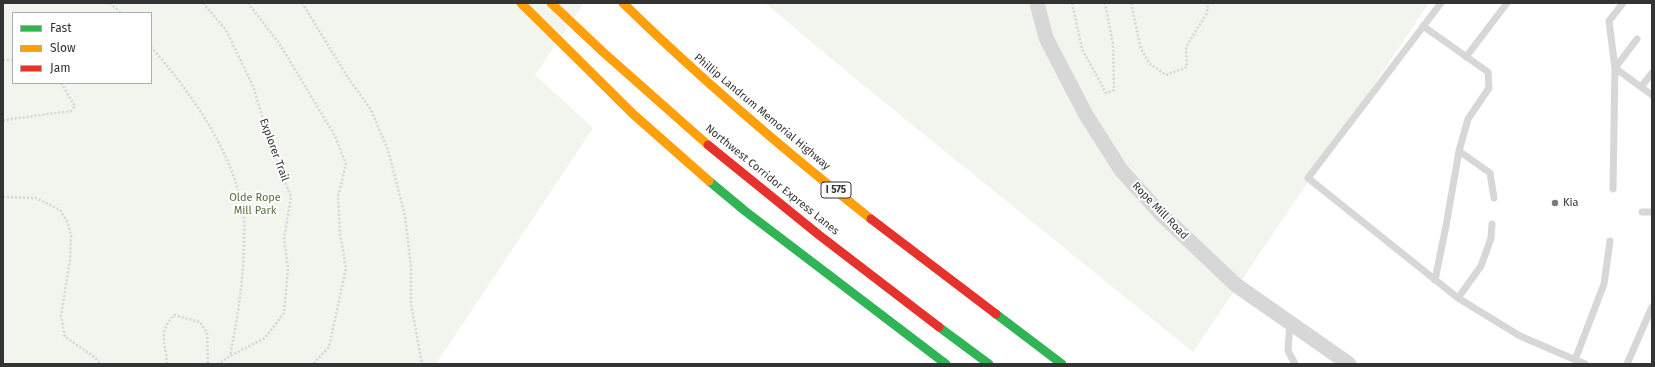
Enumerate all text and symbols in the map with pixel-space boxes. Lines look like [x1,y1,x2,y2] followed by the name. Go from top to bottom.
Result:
[12,12,152,84] legend
[50,21,72,35] text: Fast
[50,41,76,55] text: Slow
[691,51,833,173] street label: Phillip Landrum Memorial Highway
[50,61,70,75] text: Jam
[257,117,291,183] street label: Explorer Trail
[702,122,842,238] street label: Northwest Corridor Express Lanes
[1129,180,1191,242] street label: Rope Mill Road
[821,182,851,198] road number: I 575
[229,191,281,217] park label: Olde Rope Mill Park
[1563,196,1579,210] place label: Kia
[1550,198,1560,208] marker: Kia

